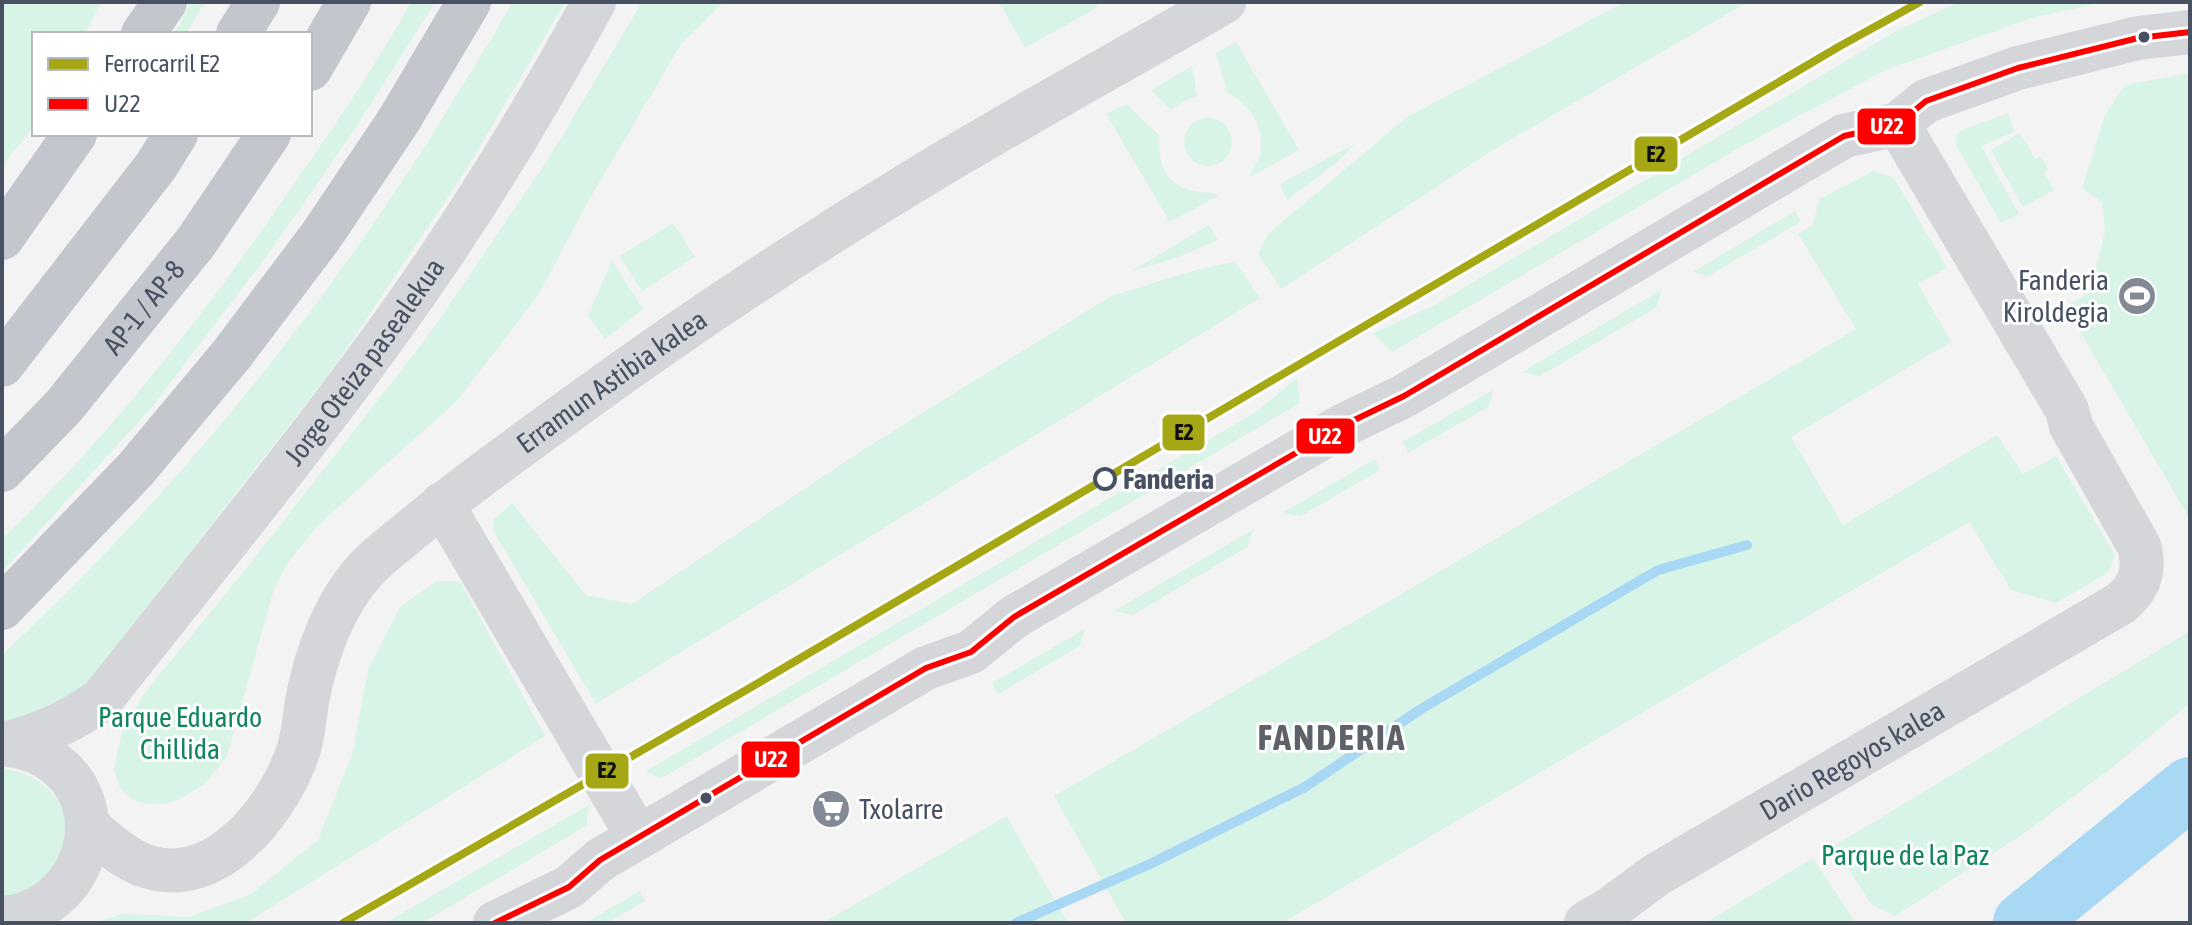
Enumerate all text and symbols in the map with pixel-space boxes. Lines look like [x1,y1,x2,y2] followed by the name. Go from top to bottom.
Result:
[2136,29,2152,45] unlabelled marker
[32,32,312,136] legend
[104,50,220,77] text: Ferrocarril E2
[104,90,141,117] text: U22
[1856,107,1917,146] line badge: U22
[1870,113,1904,139] text: U22
[1633,135,1679,173] line badge: E2
[1646,141,1666,167] text: E2
[278,252,451,471] street label: Jorge Oteiza pasealekua
[96,254,191,360] street label: AP-1 / AP-8
[2003,264,2109,328] place label: Fanderia Kiroldegia
[2116,275,2158,317] sports icon: Fanderia Kiroldegia
[510,303,713,460] street label: Erramun Astibia kalea
[1161,413,1206,452] line badge: E2
[1295,417,1356,455] line badge: U22
[1174,419,1194,445] text: E2
[1308,423,1342,449] text: U22
[1123,463,1214,495] place label: Fanderia
[1094,468,1116,490] marker: Fanderia
[1754,694,1950,827] street label: Dario Regoyos kalea
[98,701,262,765] park label: Parque Eduardo Chillida
[1258,716,1406,758] district label: FANDERIA
[740,740,801,779] line badge: U22
[754,746,788,772] text: U22
[584,752,630,790] line badge: E2
[597,757,617,783] text: E2
[810,788,852,830] supermarket icon: Txolarre
[698,790,714,806] unlabelled marker
[859,793,943,825] place label: Txolarre
[1821,839,1989,871] park label: Parque de la Paz

